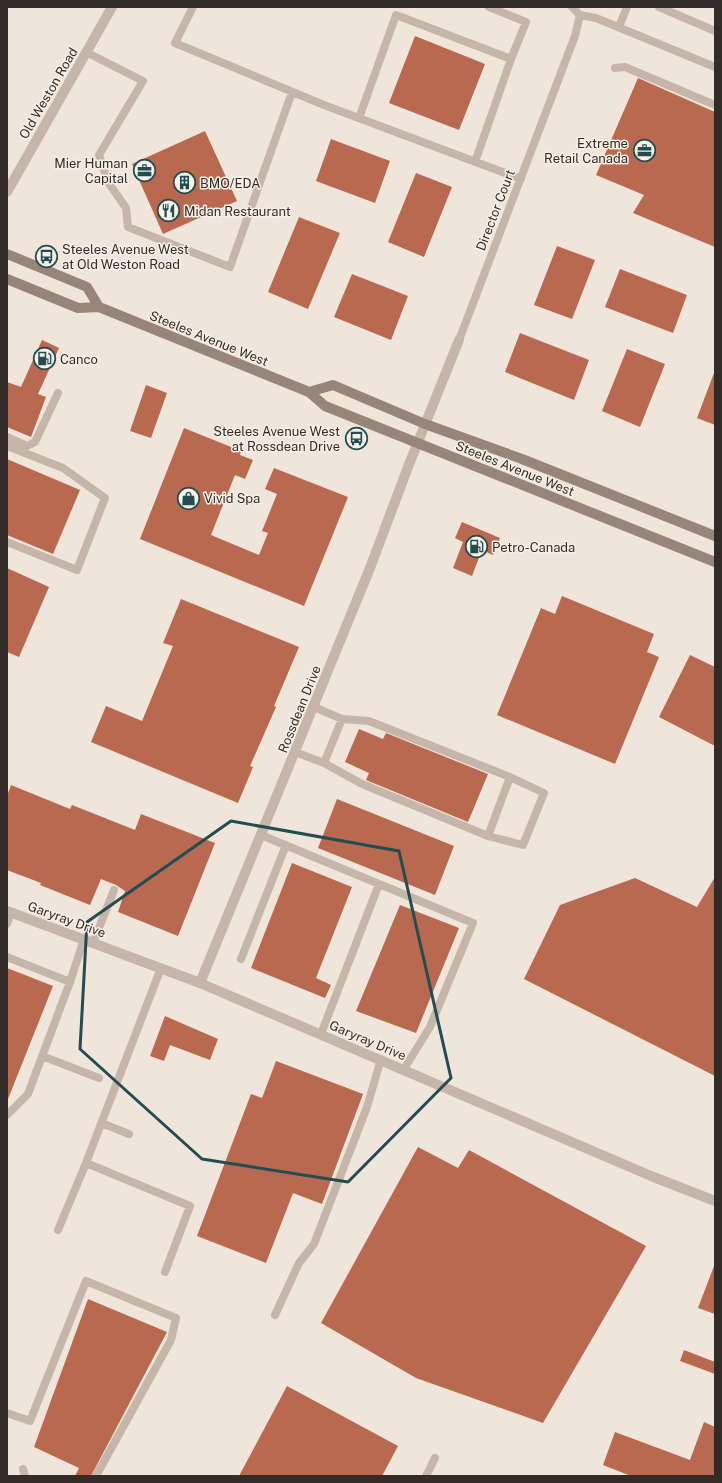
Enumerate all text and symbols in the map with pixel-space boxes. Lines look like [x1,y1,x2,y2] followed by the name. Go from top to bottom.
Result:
[16,45,81,142] street label: Old Weston Road
[544,136,628,166] place label: Extreme Retail Canada
[631,137,657,163] office icon: Extreme Retail Canada
[54,156,128,186] place label: Mier Human Capital
[131,157,157,183] office icon: Mier Human Capital
[473,167,518,253] street label: Director Court
[171,170,197,196] building icon: BMO/EDA
[200,176,260,191] place label: BMO/EDA
[156,198,182,224] restaurant icon: Midan Restaurant
[184,204,291,219] place label: Midan Restaurant
[62,242,189,272] place label: Steeles Avenue West at Old Weston Road
[33,243,59,269] bus stop icon: Steeles Avenue West at Old Weston Road
[147,308,270,369] street label: Steeles Avenue West
[31,346,57,372] fuel station icon: Canco
[60,352,98,367] place label: Canco
[213,424,340,454] place label: Steeles Avenue West at Rossdean Drive
[343,425,369,451] bus stop icon: Steeles Avenue West at Rossdean Drive
[453,438,576,499] street label: Steeles Avenue West
[175,485,201,511] shop icon: Vivid Spa
[204,491,260,506] place label: Vivid Spa
[463,534,489,560] fuel station icon: Petro-Canada
[492,540,575,555] place label: Petro-Canada
[275,663,324,755] street label: Rossdean Drive
[26,898,108,941] street label: Garyray Drive
[327,1018,408,1063] street label: Garyray Drive

